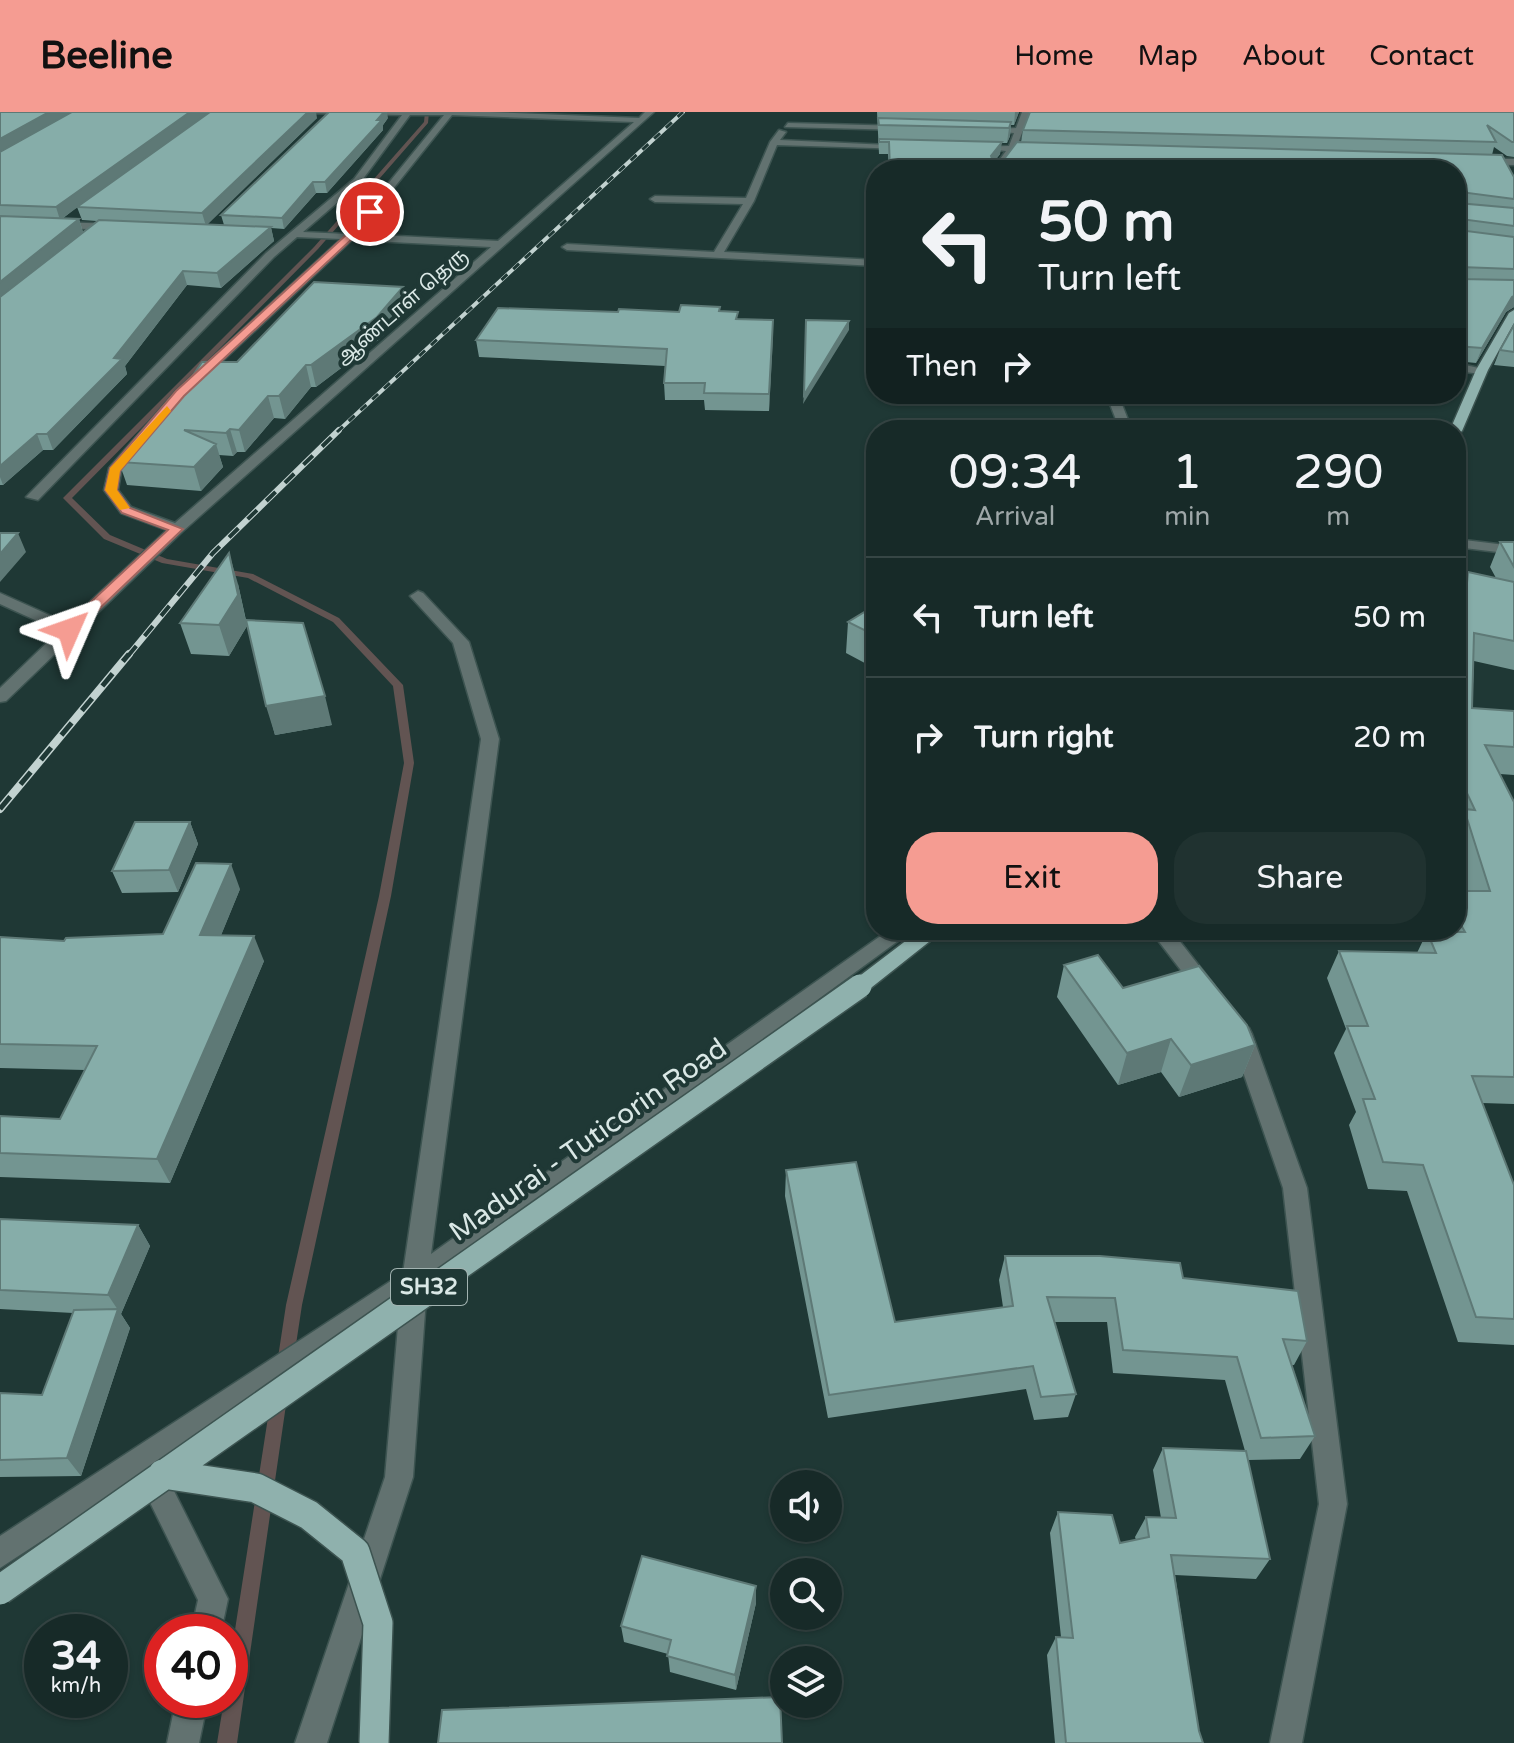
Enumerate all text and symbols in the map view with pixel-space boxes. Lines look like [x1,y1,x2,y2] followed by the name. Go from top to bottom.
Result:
[40,33,173,79] text: Beeline
[1014,39,1094,73] text: Home
[1138,39,1198,73] text: Map
[1242,39,1325,73] text: About
[1369,39,1474,73] text: Contact
[336,178,404,246] pin
[1038,189,1174,256] text: 50 m
[348,190,392,234] icon: arrive
[906,192,1010,296] icon: left
[331,243,473,371] street label: ஆண்டாள் தெரு
[1038,257,1181,300] text: Turn left
[994,344,1038,388] icon: right
[906,348,978,385] text: Then
[949,444,1082,502] text: 09:34
[1172,444,1202,502] text: 1
[1293,444,1383,502] text: 290
[975,501,1055,532] text: Arrival
[1164,501,1210,532] text: min
[1326,501,1350,532] text: m
[27,588,111,672] position arrow
[906,595,950,639] icon: left
[974,599,1093,636] text: Turn left
[1353,599,1426,636] text: 50 m
[906,715,950,759] icon: right
[974,719,1114,756] text: Turn right
[1353,719,1426,756] text: 20 m
[906,832,1158,924] button: Exit
[1174,832,1426,924] button: Share
[443,1031,733,1249] street label: Madurai - Tuticorin Road
[391,1269,467,1305] road number: SH32
[770,1470,842,1718] map controls
[770,1470,842,1542] button: sound
[770,1558,842,1630] button: search
[144,1614,248,1718] speed limit sign: 40
[51,1632,101,1680] text: 34
[770,1646,842,1718] button: layers
[51,1674,101,1698] text: km/h

